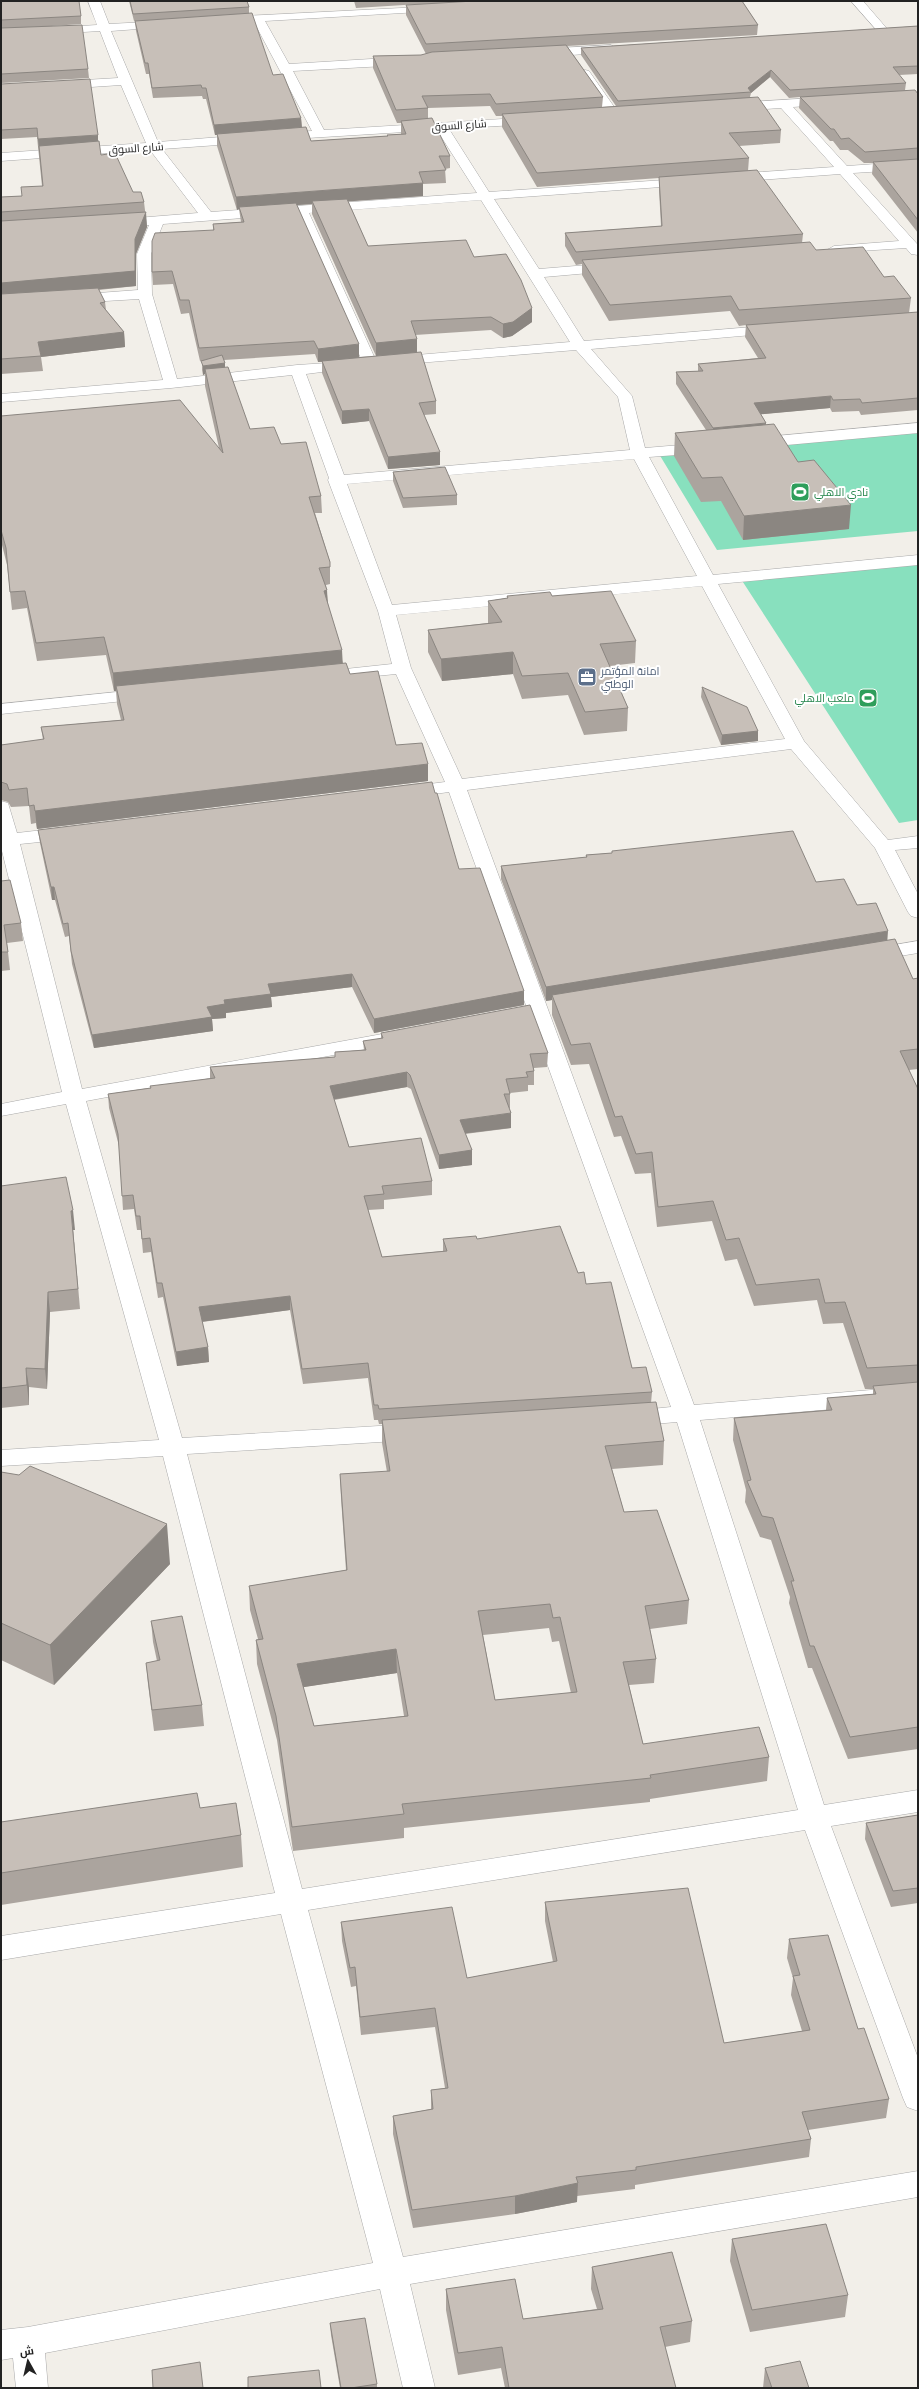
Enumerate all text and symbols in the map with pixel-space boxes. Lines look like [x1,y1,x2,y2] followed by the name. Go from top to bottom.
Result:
[431,117,487,135] street label: شارع السوق
[108,140,164,158] street label: شارع السوق
[789,481,811,503] sports icon: نادي الاهلي
[814,486,868,501] place label: نادي الاهلي
[600,665,660,693] place label: امانة المؤتمر الوطني
[576,666,598,688] office icon: امانة المؤتمر الوطني
[857,687,879,709] sports icon: ملعب الاهلي
[795,692,854,707] place label: ملعب الاهلي
[8,2341,48,2381] north arrow
[19,2344,35,2359] text: ش

